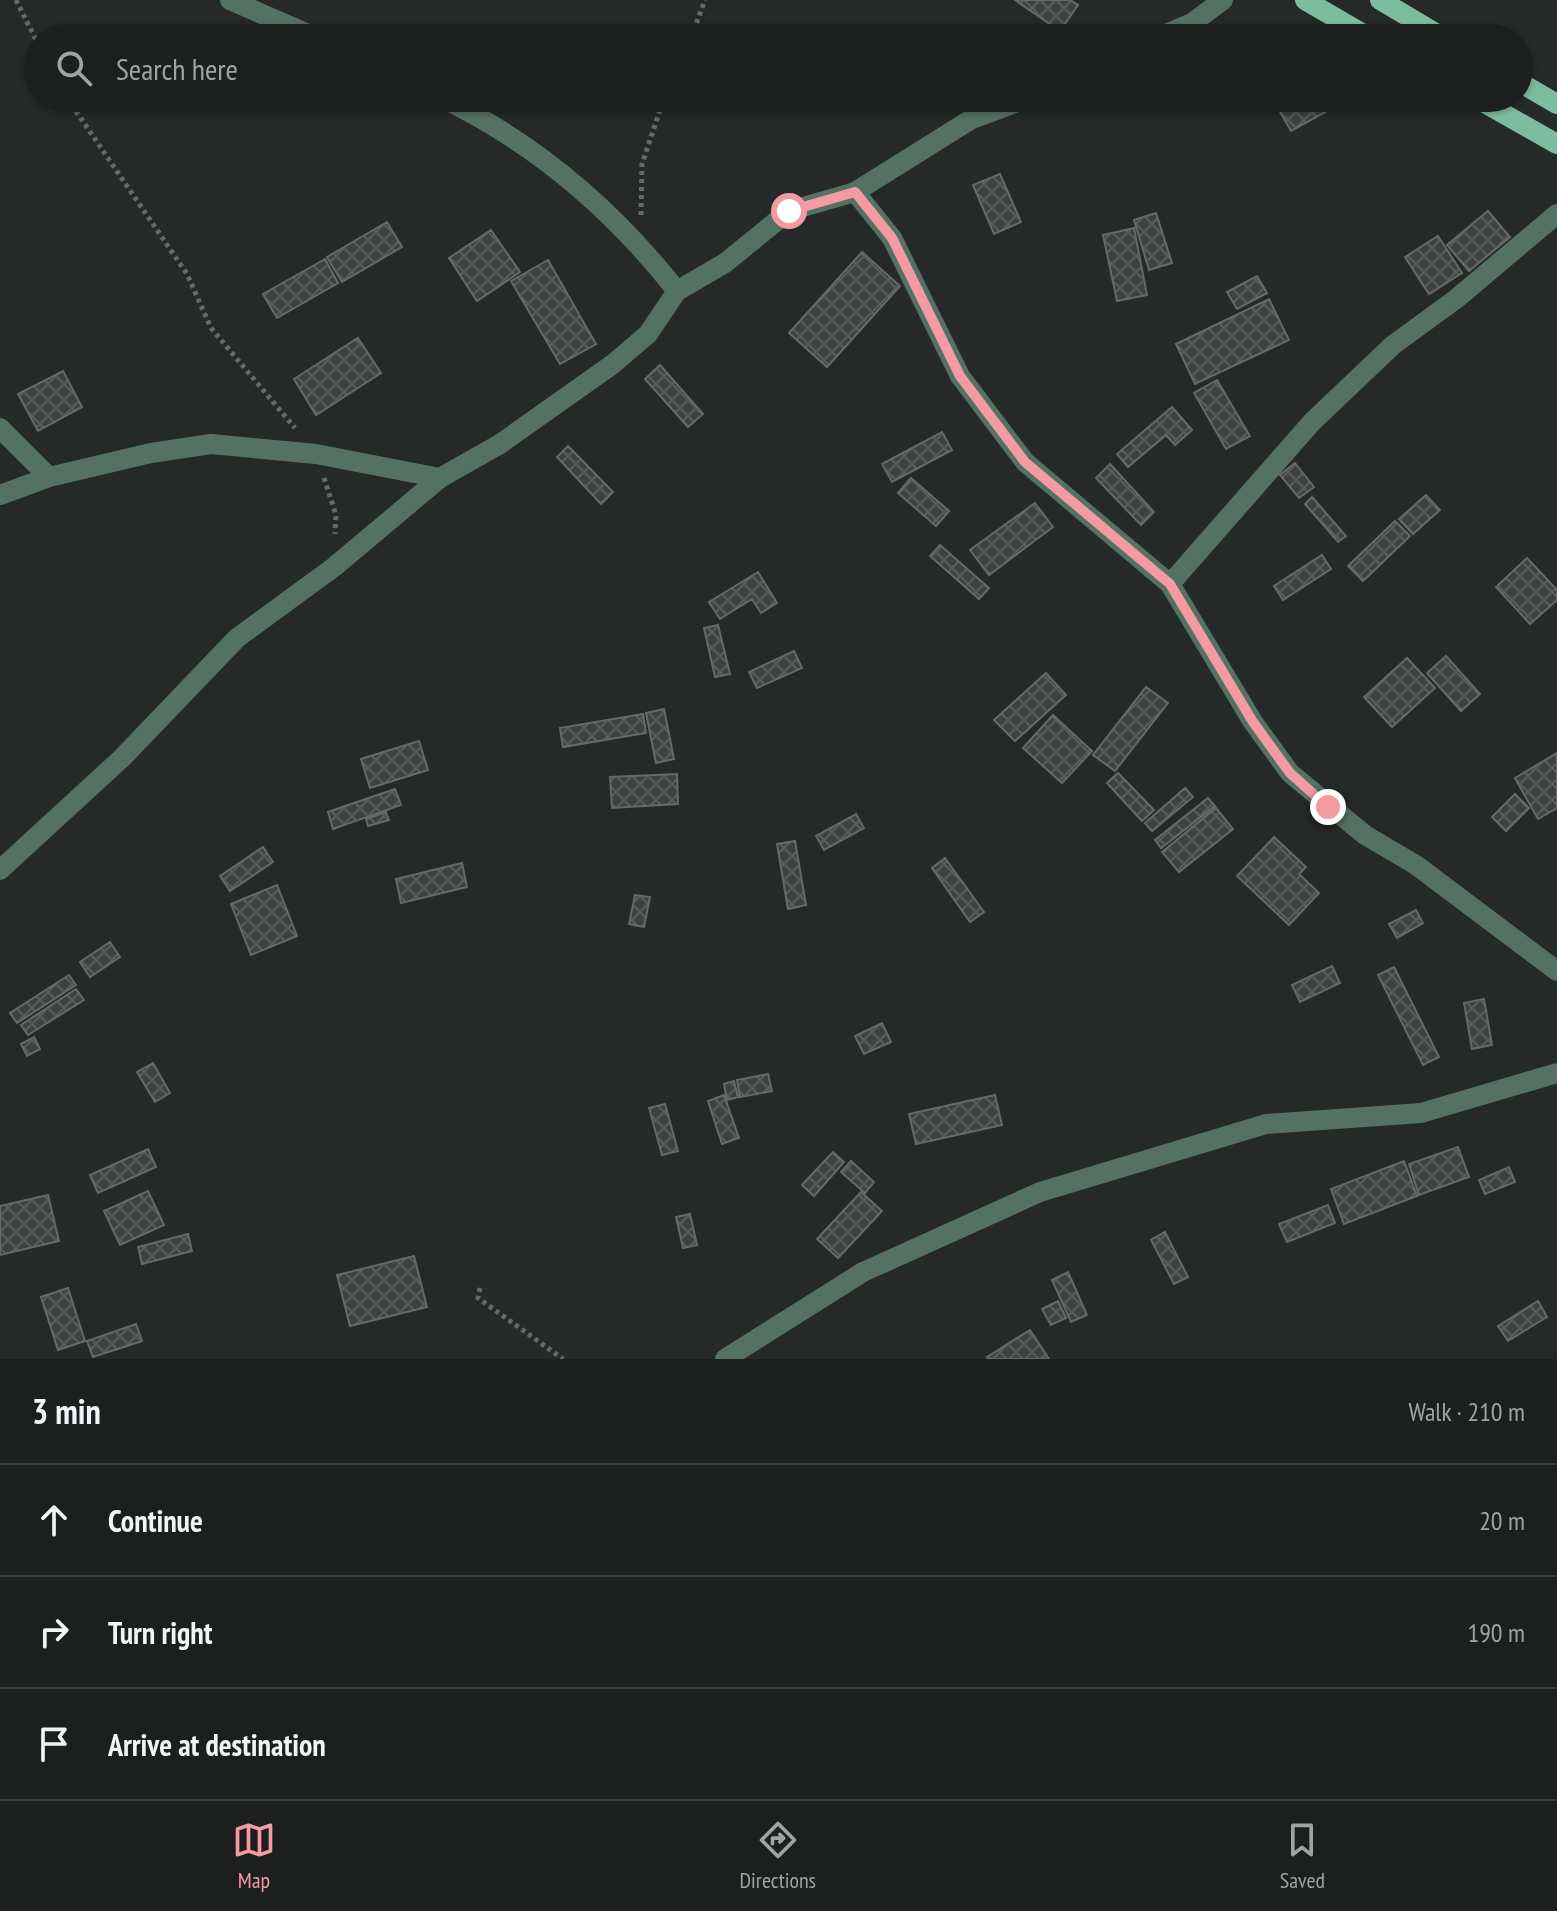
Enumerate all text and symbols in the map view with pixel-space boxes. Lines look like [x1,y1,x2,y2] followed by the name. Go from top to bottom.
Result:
[24,24,1533,112] search box
[52,46,96,90] icon: search
[116,49,238,88] text: Search here
[771,193,807,229] route start
[1310,789,1346,825] route end
[32,1389,101,1433] text: 3 min
[1408,1395,1525,1428] text: Walk · 210 m
[32,1498,76,1542] icon: ahead
[108,1501,203,1540] text: Continue
[1479,1504,1525,1537] text: 20 m
[32,1610,76,1654] icon: right
[108,1613,212,1652] text: Turn right
[1467,1616,1525,1649] text: 190 m
[32,1722,76,1766] icon: arrive
[108,1725,326,1764] text: Arrive at destination
[232,1818,276,1894] tab: Map
[740,1818,816,1894] tab: Directions
[1280,1818,1325,1894] tab: Saved

